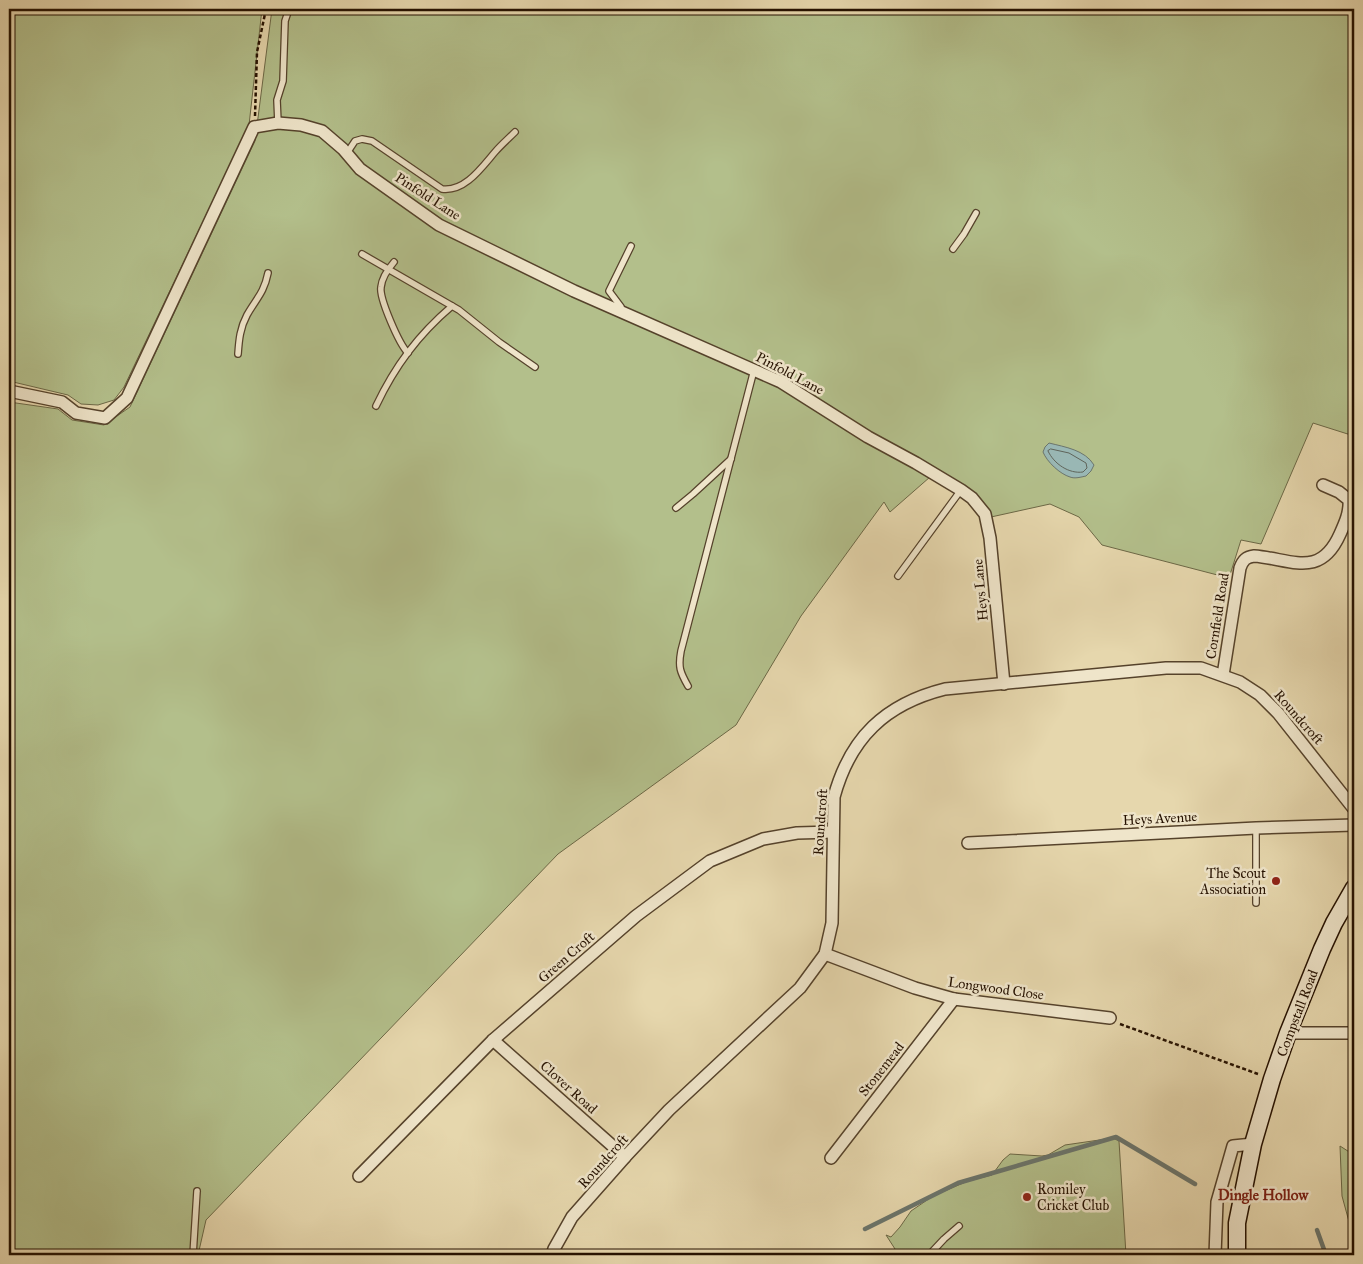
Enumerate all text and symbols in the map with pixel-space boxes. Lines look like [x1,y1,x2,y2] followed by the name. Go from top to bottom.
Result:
[392,169,464,224] street label: Pinfold Lane
[753,348,827,399] street label: Pinfold Lane
[969,558,992,622] street label: Heys Lane
[1202,572,1233,660] street label: Cornfield Road
[1270,687,1327,748] street label: Roundcroft
[810,788,831,856] street label: Roundcroft
[1122,808,1198,829] street label: Heys Avenue
[1199,865,1266,898] place label: The Scout Association
[1270,875,1282,887] marker: The Scout Association
[535,928,598,986] street label: Green Croft
[1273,967,1322,1059] street label: Compstall Road
[947,973,1045,1004] street label: Longwood Close
[855,1039,908,1100] street label: Stonemead
[537,1057,601,1117] street label: Clover Road
[575,1131,632,1192] street label: Roundcroft
[1037,1181,1109,1214] place label: Romiley Cricket Club
[1218,1186,1309,1205] district label: Dingle Hollow
[1021,1191,1033,1203] marker: Romiley Cricket Club

